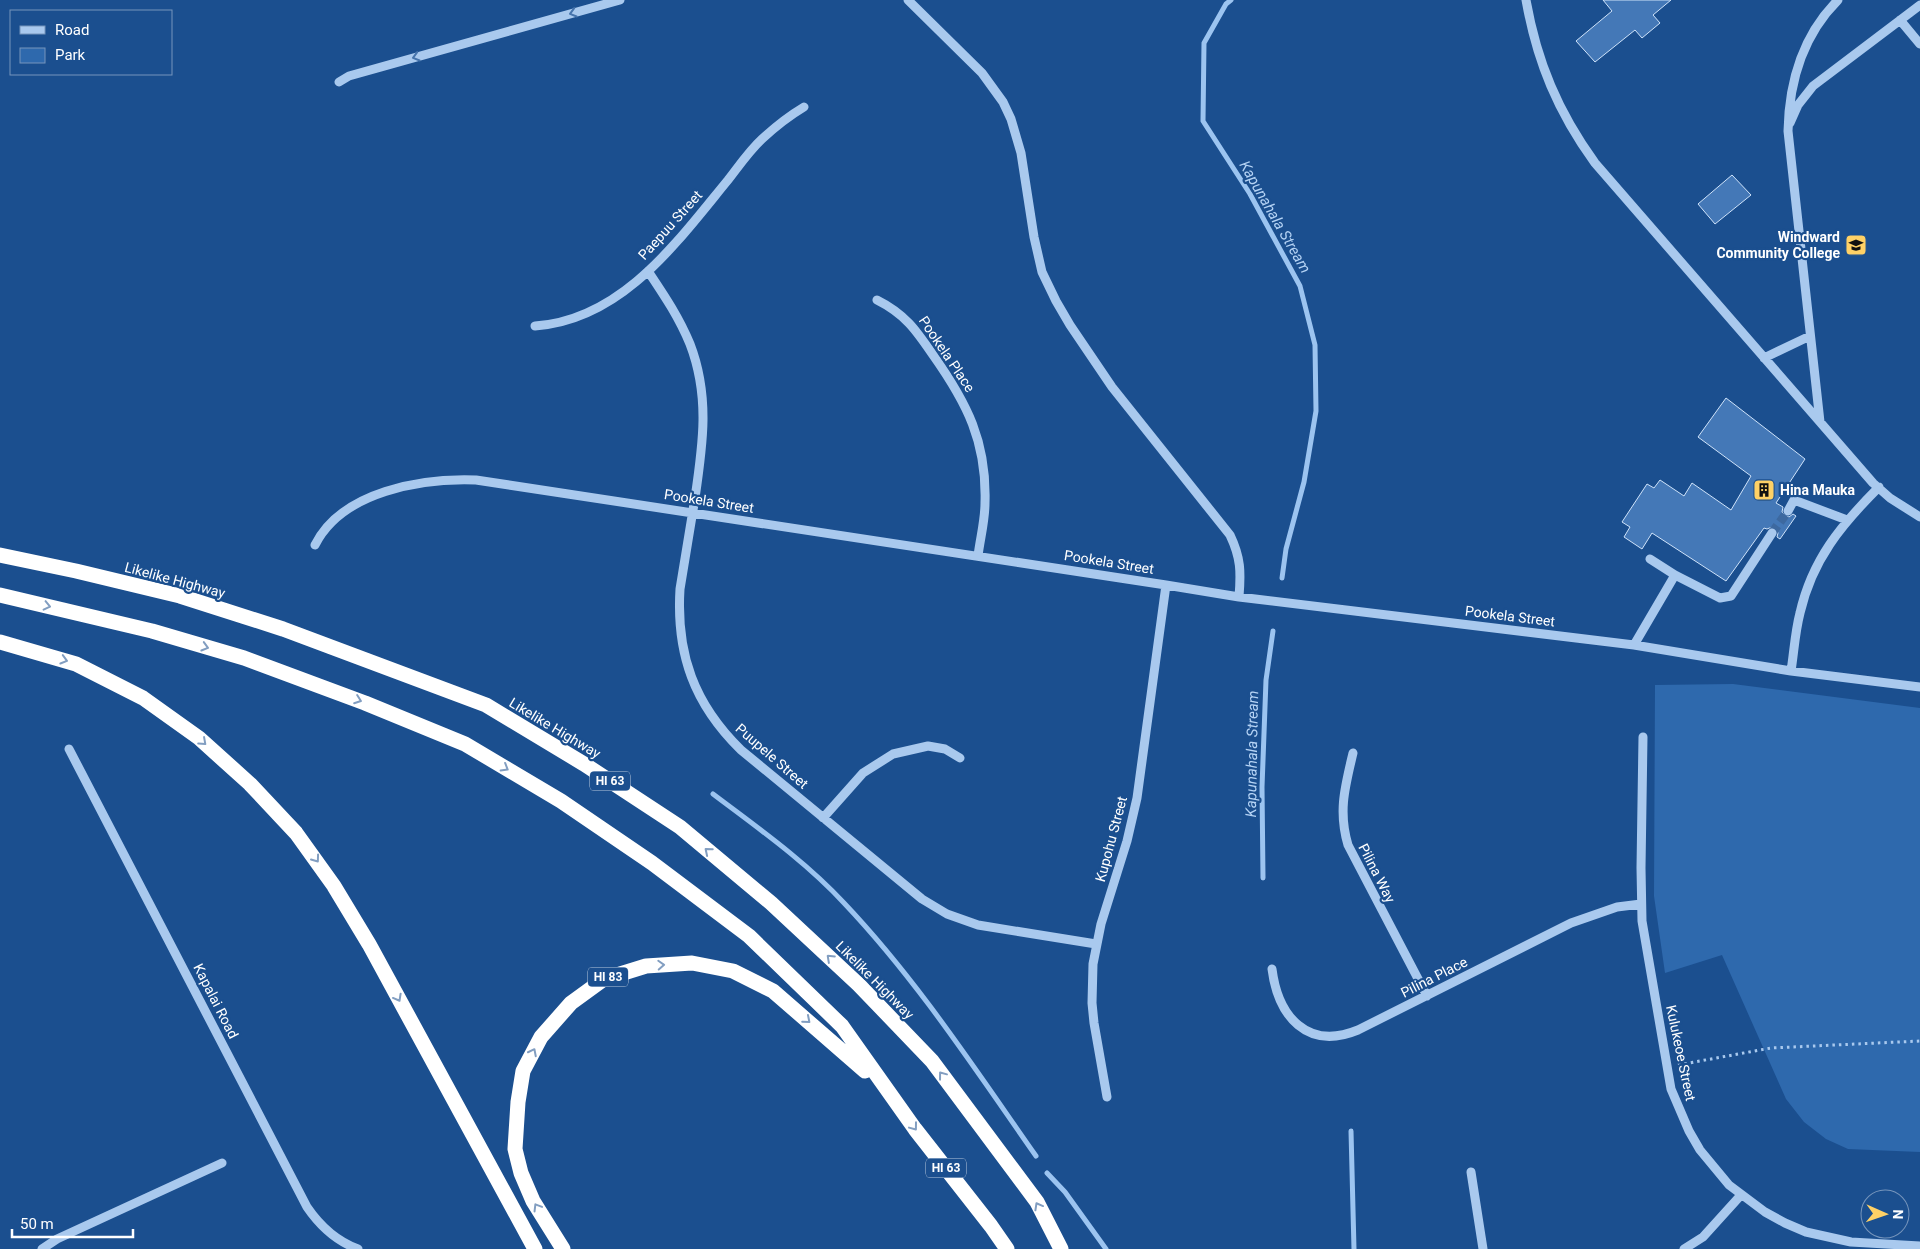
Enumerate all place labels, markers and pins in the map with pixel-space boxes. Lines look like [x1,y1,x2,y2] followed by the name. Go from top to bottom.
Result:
[1716,229,1840,261] place label: Windward Community College
[1844,233,1868,257] school or university icon: Windward Community College
[1752,478,1776,502] building icon: Hina Mauka
[1780,482,1855,498] place label: Hina Mauka

